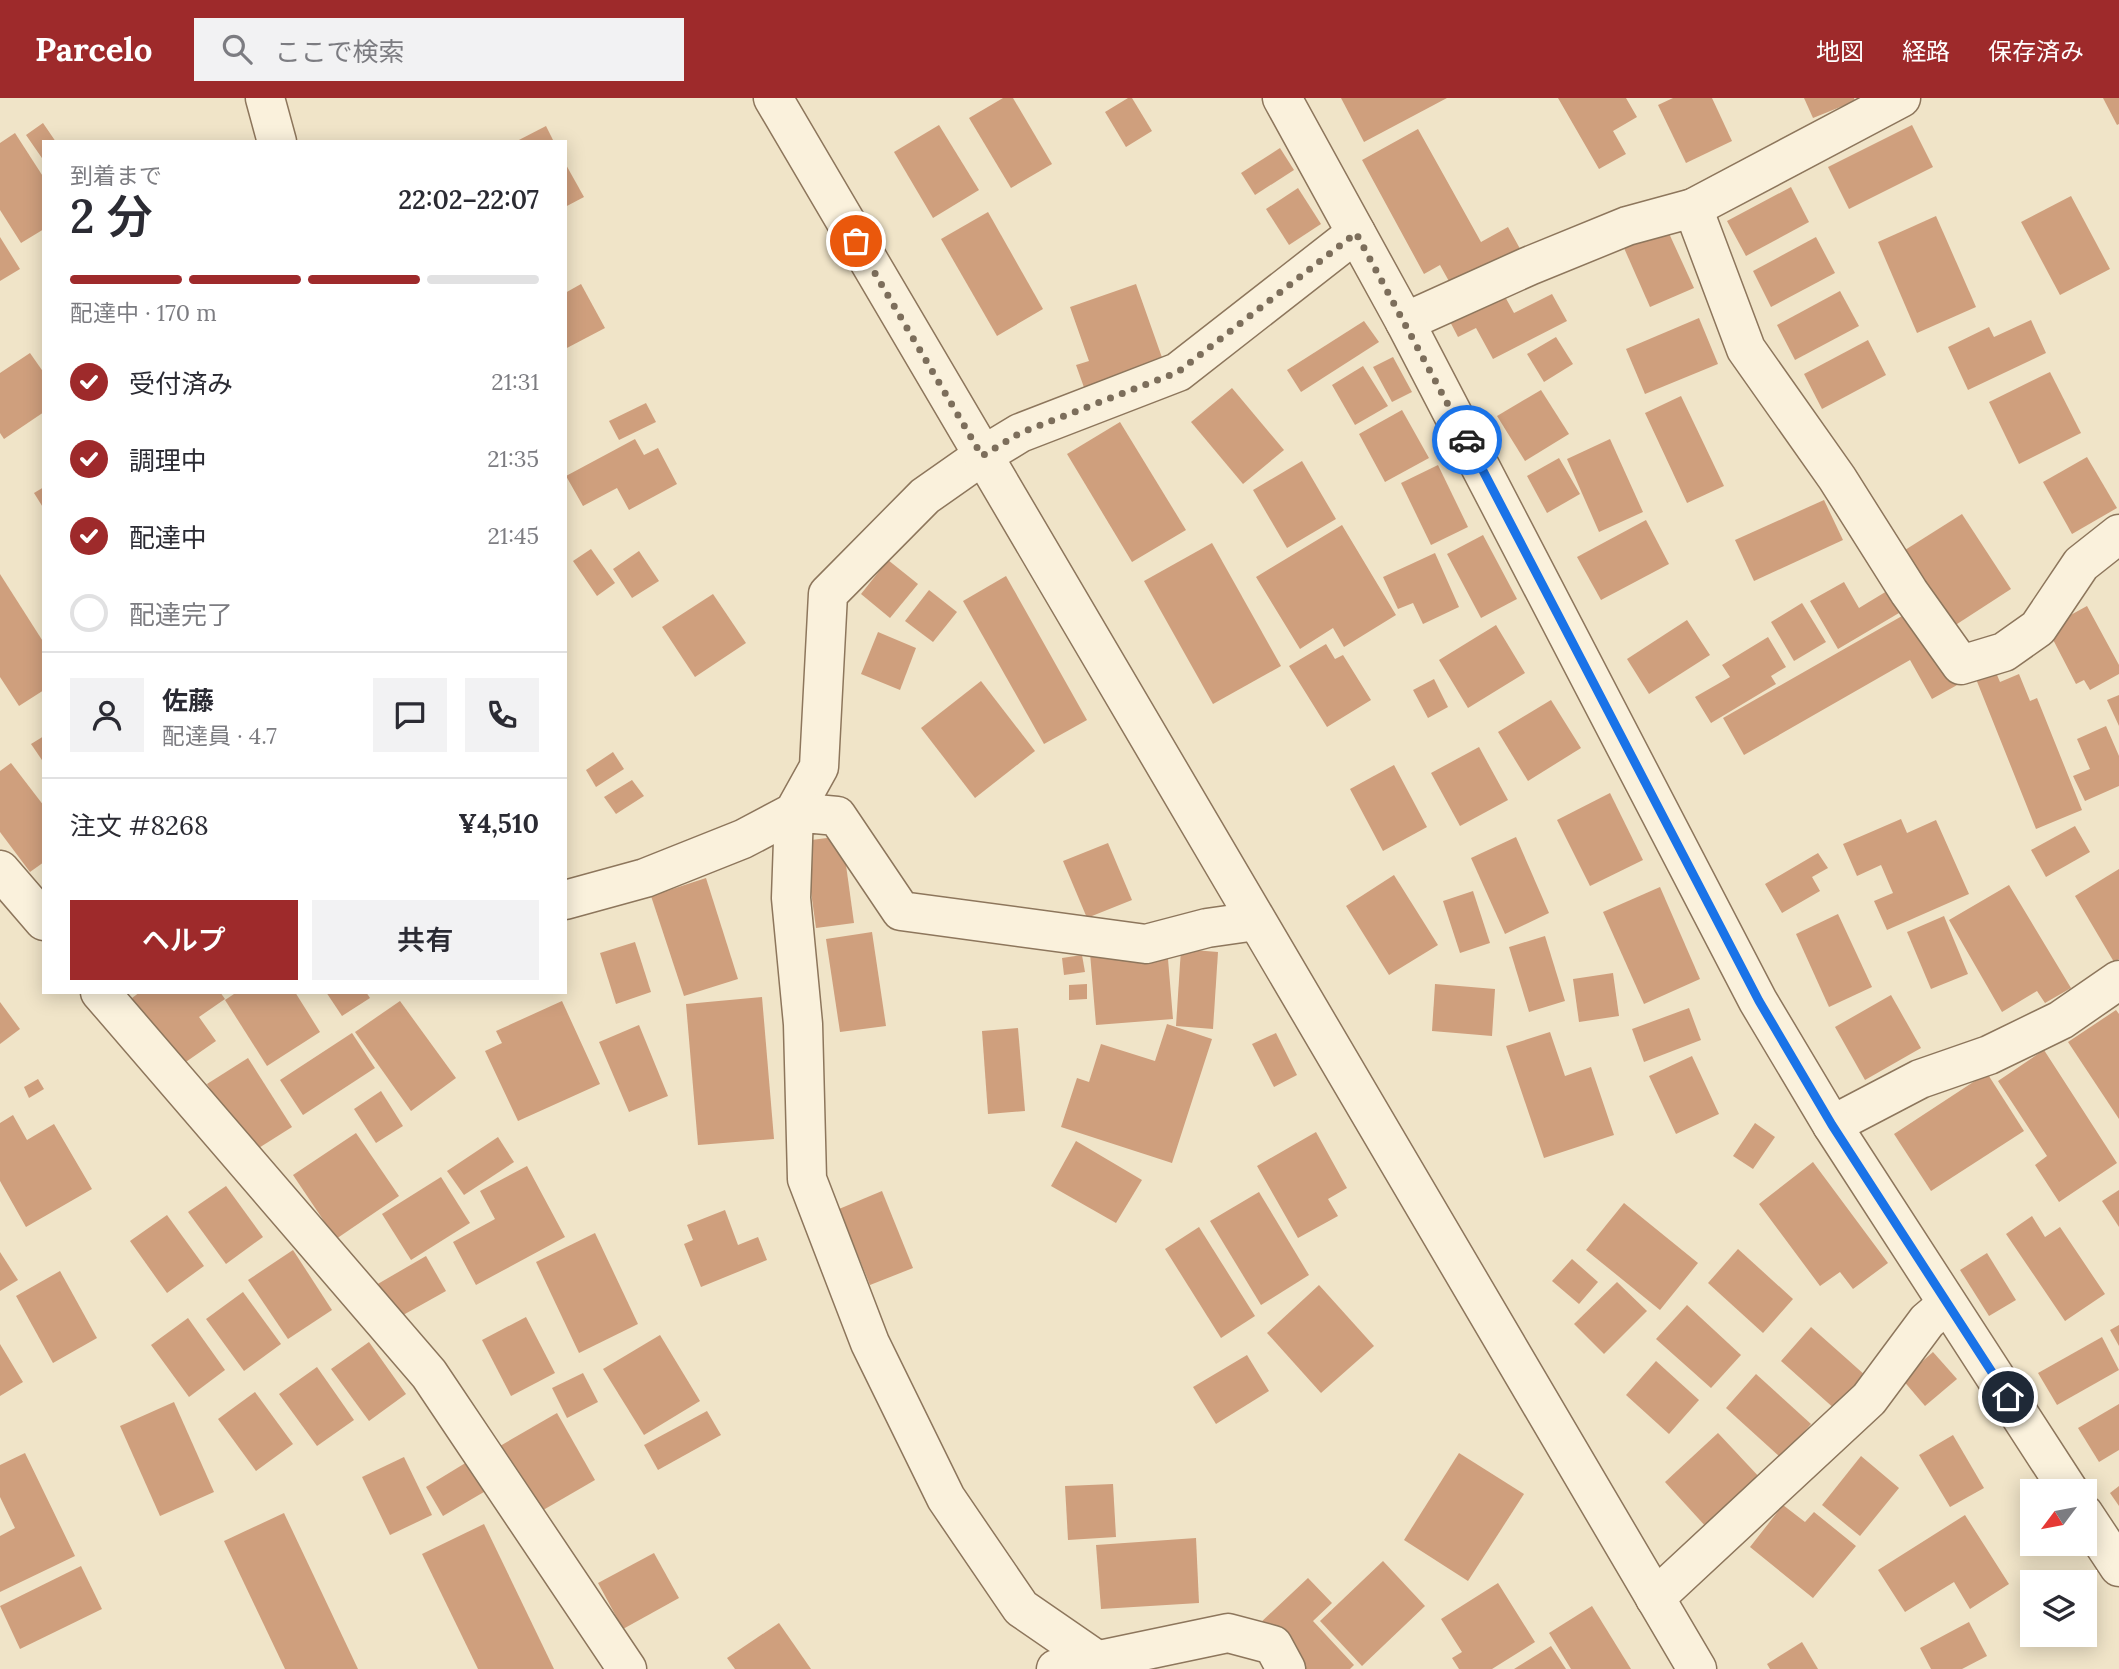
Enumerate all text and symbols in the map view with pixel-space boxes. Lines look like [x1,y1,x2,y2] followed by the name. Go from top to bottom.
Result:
[194,18,684,81] search box
[35,28,152,70] text: Parcelo
[218,30,256,68] icon: search
[274,35,404,68] text: ここで検索
[1816,36,1864,67] text: 地図
[1902,36,1950,67] text: 経路
[1988,36,2084,67] text: 保存済み
[70,161,162,190] text: 到着まで
[398,183,539,216] text: 22:02–22:07
[70,187,153,246] text: 2 分
[826,211,886,271] pin
[837,222,875,260] icon: bag
[70,298,217,327] text: 配達中 · 170 m
[70,363,108,401] icon: check
[129,367,233,400] text: 受付済み
[491,367,539,396] text: 21:31
[1432,405,1502,475] courier
[1448,421,1486,459] icon: car
[70,440,108,478] icon: check
[129,444,207,477] text: 調理中
[487,444,539,473] text: 21:35
[70,517,108,555] icon: check
[129,521,207,554] text: 配達中
[488,521,539,550] text: 21:45
[129,598,233,631] text: 配達完了
[70,678,144,752] button: person
[373,678,447,752] button: chat
[465,678,539,752] button: phone
[162,684,214,717] text: 佐藤
[162,721,277,750] text: 配達員 · 4.7
[458,807,539,840] text: ¥4,510
[70,809,209,842] text: 注文 #8268
[70,900,298,980] button: ヘルプ
[312,900,539,980] button: 共有
[1978,1367,2038,1427] pin
[1989,1378,2027,1416] icon: home
[2020,1479,2096,1556] north arrow
[2020,1479,2097,1647] map controls
[2020,1570,2097,1647] button: layers

